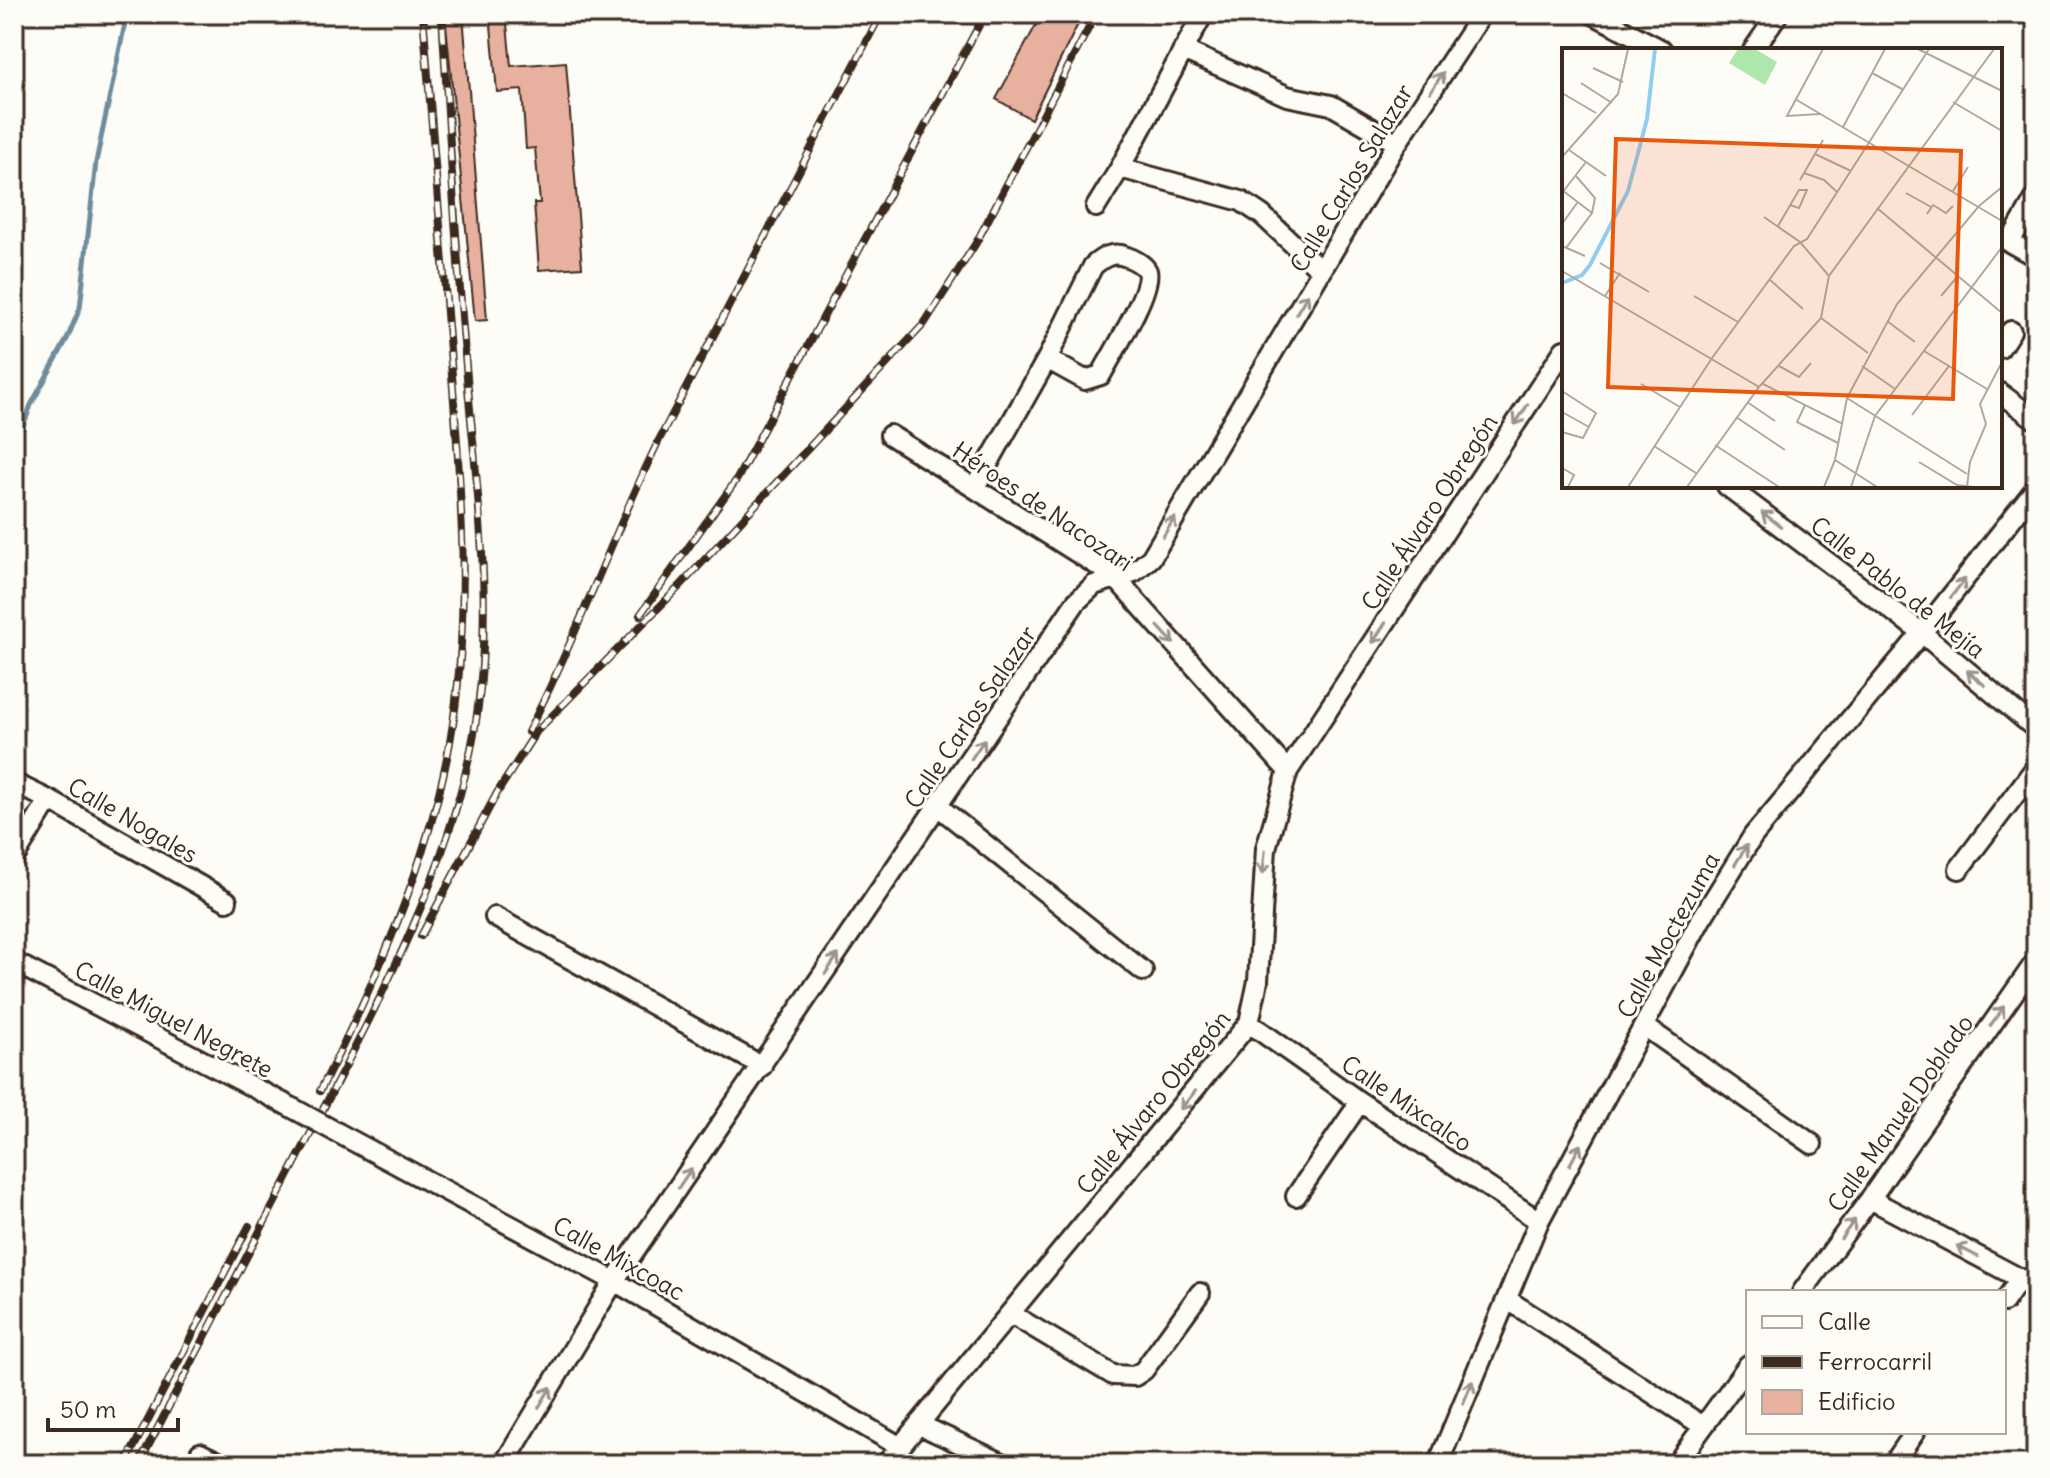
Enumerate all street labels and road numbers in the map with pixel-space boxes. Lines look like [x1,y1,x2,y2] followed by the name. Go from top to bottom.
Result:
[1283,78,1419,278] street label: Calle Carlos Salazar
[1354,408,1504,616] street label: Calle Álvaro Obregón
[947,435,1139,577] street label: Héroes de Nacozari
[1805,509,1991,665] street label: Calle Pablo de Mejía
[898,620,1042,814] street label: Calle Carlos Salazar
[63,771,203,869] street label: Calle Nogales
[1610,847,1726,1023] street label: Calle Moctezuma
[70,954,278,1084] street label: Calle Miguel Negrete
[1070,1004,1236,1200] street label: Calle Álvaro Obregón
[1821,1009,1979,1217] street label: Calle Manuel Doblado
[1336,1048,1478,1158] street label: Calle Mixcalco
[548,1209,690,1307] street label: Calle Mixcoac

